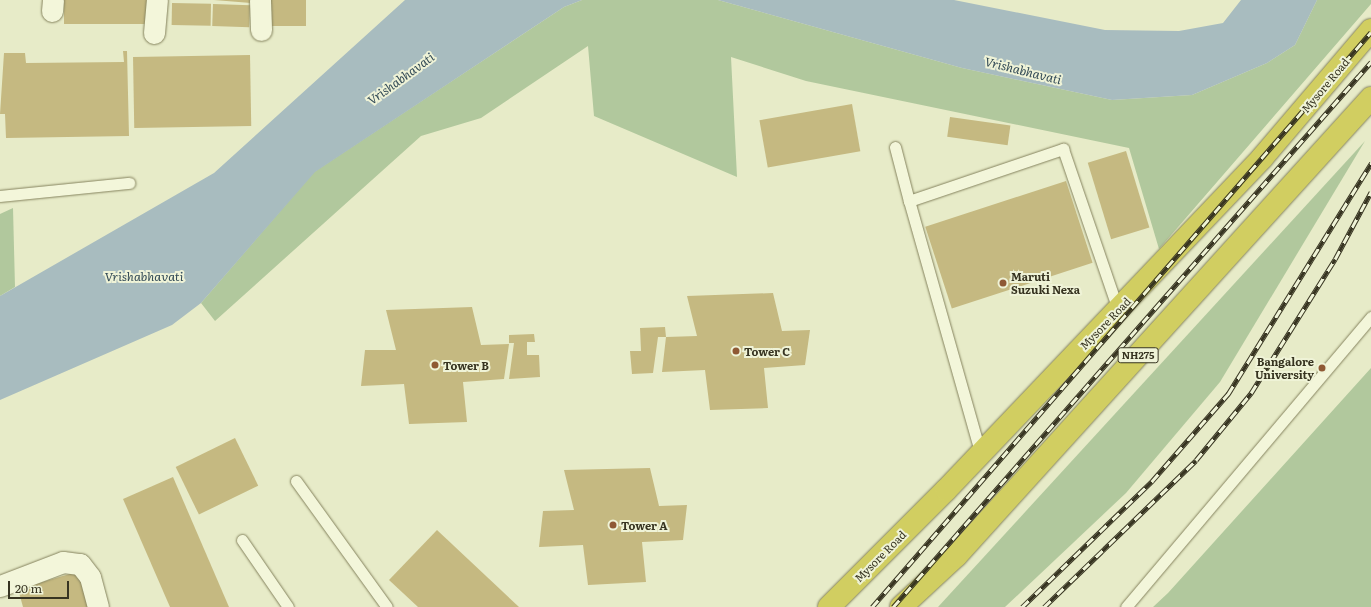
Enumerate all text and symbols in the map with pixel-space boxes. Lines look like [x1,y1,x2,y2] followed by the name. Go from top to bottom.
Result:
[365,50,437,108] water label: Vrishabhavati
[983,55,1063,87] water label: Vrishabhavati
[1298,55,1352,115] street label: Mysore Road
[105,270,183,284] water label: Vrishabhavati
[1011,270,1080,296] place label: Maruti Suzuki Nexa
[998,278,1008,288] marker: Maruti Suzuki Nexa
[1077,294,1133,352] street label: Mysore Road
[744,344,790,358] place label: Tower C
[731,346,741,356] marker: Tower C
[1117,347,1159,363] road number: NH275
[1255,355,1314,381] place label: Bangalore University
[443,358,489,372] place label: Tower B
[430,360,440,370] marker: Tower B
[1317,363,1327,373] marker: Bangalore University
[621,518,668,532] place label: Tower A
[608,520,618,530] marker: Tower A
[852,528,908,584] street label: Mysore Road
[10,573,71,599] scale bar
[15,579,42,597] text: 20 m

